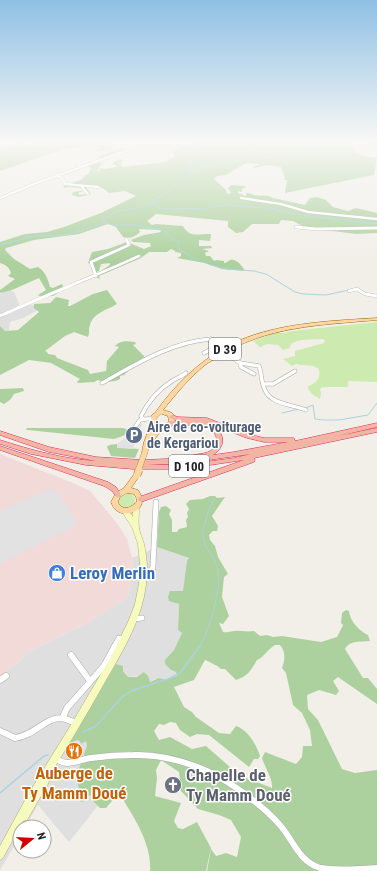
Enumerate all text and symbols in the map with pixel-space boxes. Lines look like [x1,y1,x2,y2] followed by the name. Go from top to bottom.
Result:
[209,338,241,360] road number: D 39
[147,419,262,451] place label: Aire de co-voiturage de Kergariou
[124,425,144,445] parking icon: Aire de co-voiturage de Kergariou
[169,455,209,477] road number: D 100
[47,563,67,583] shop icon: Leroy Merlin
[70,563,155,583] place label: Leroy Merlin
[64,741,84,761] restaurant icon: Auberge de Ty Mamm Doué
[22,763,126,803] place label: Auberge de Ty Mamm Doué
[186,765,291,805] place label: Chapelle de Ty Mamm Doué
[163,775,183,795] church icon: Chapelle de Ty Mamm Doué
[12,819,52,859] north arrow
[34,831,48,842] text: N

